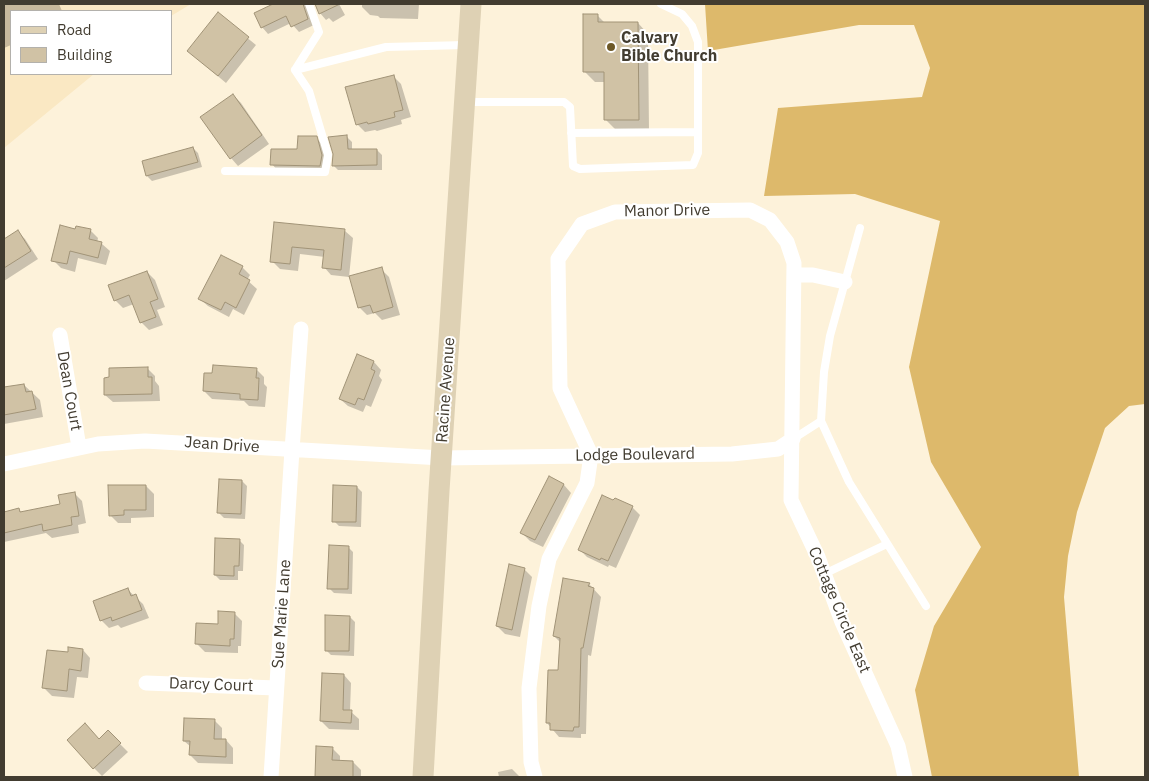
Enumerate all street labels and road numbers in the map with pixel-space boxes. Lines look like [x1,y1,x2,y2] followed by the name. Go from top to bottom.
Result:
[624,201,710,221] street label: Manor Drive
[433,337,459,443] street label: Racine Avenue
[53,350,85,432] street label: Dean Court
[184,433,260,457] street label: Jean Drive
[575,444,695,466] street label: Lodge Boulevard
[804,544,874,676] street label: Cottage Circle East
[269,559,295,669] street label: Sue Marie Lane
[168,674,254,696] street label: Darcy Court

